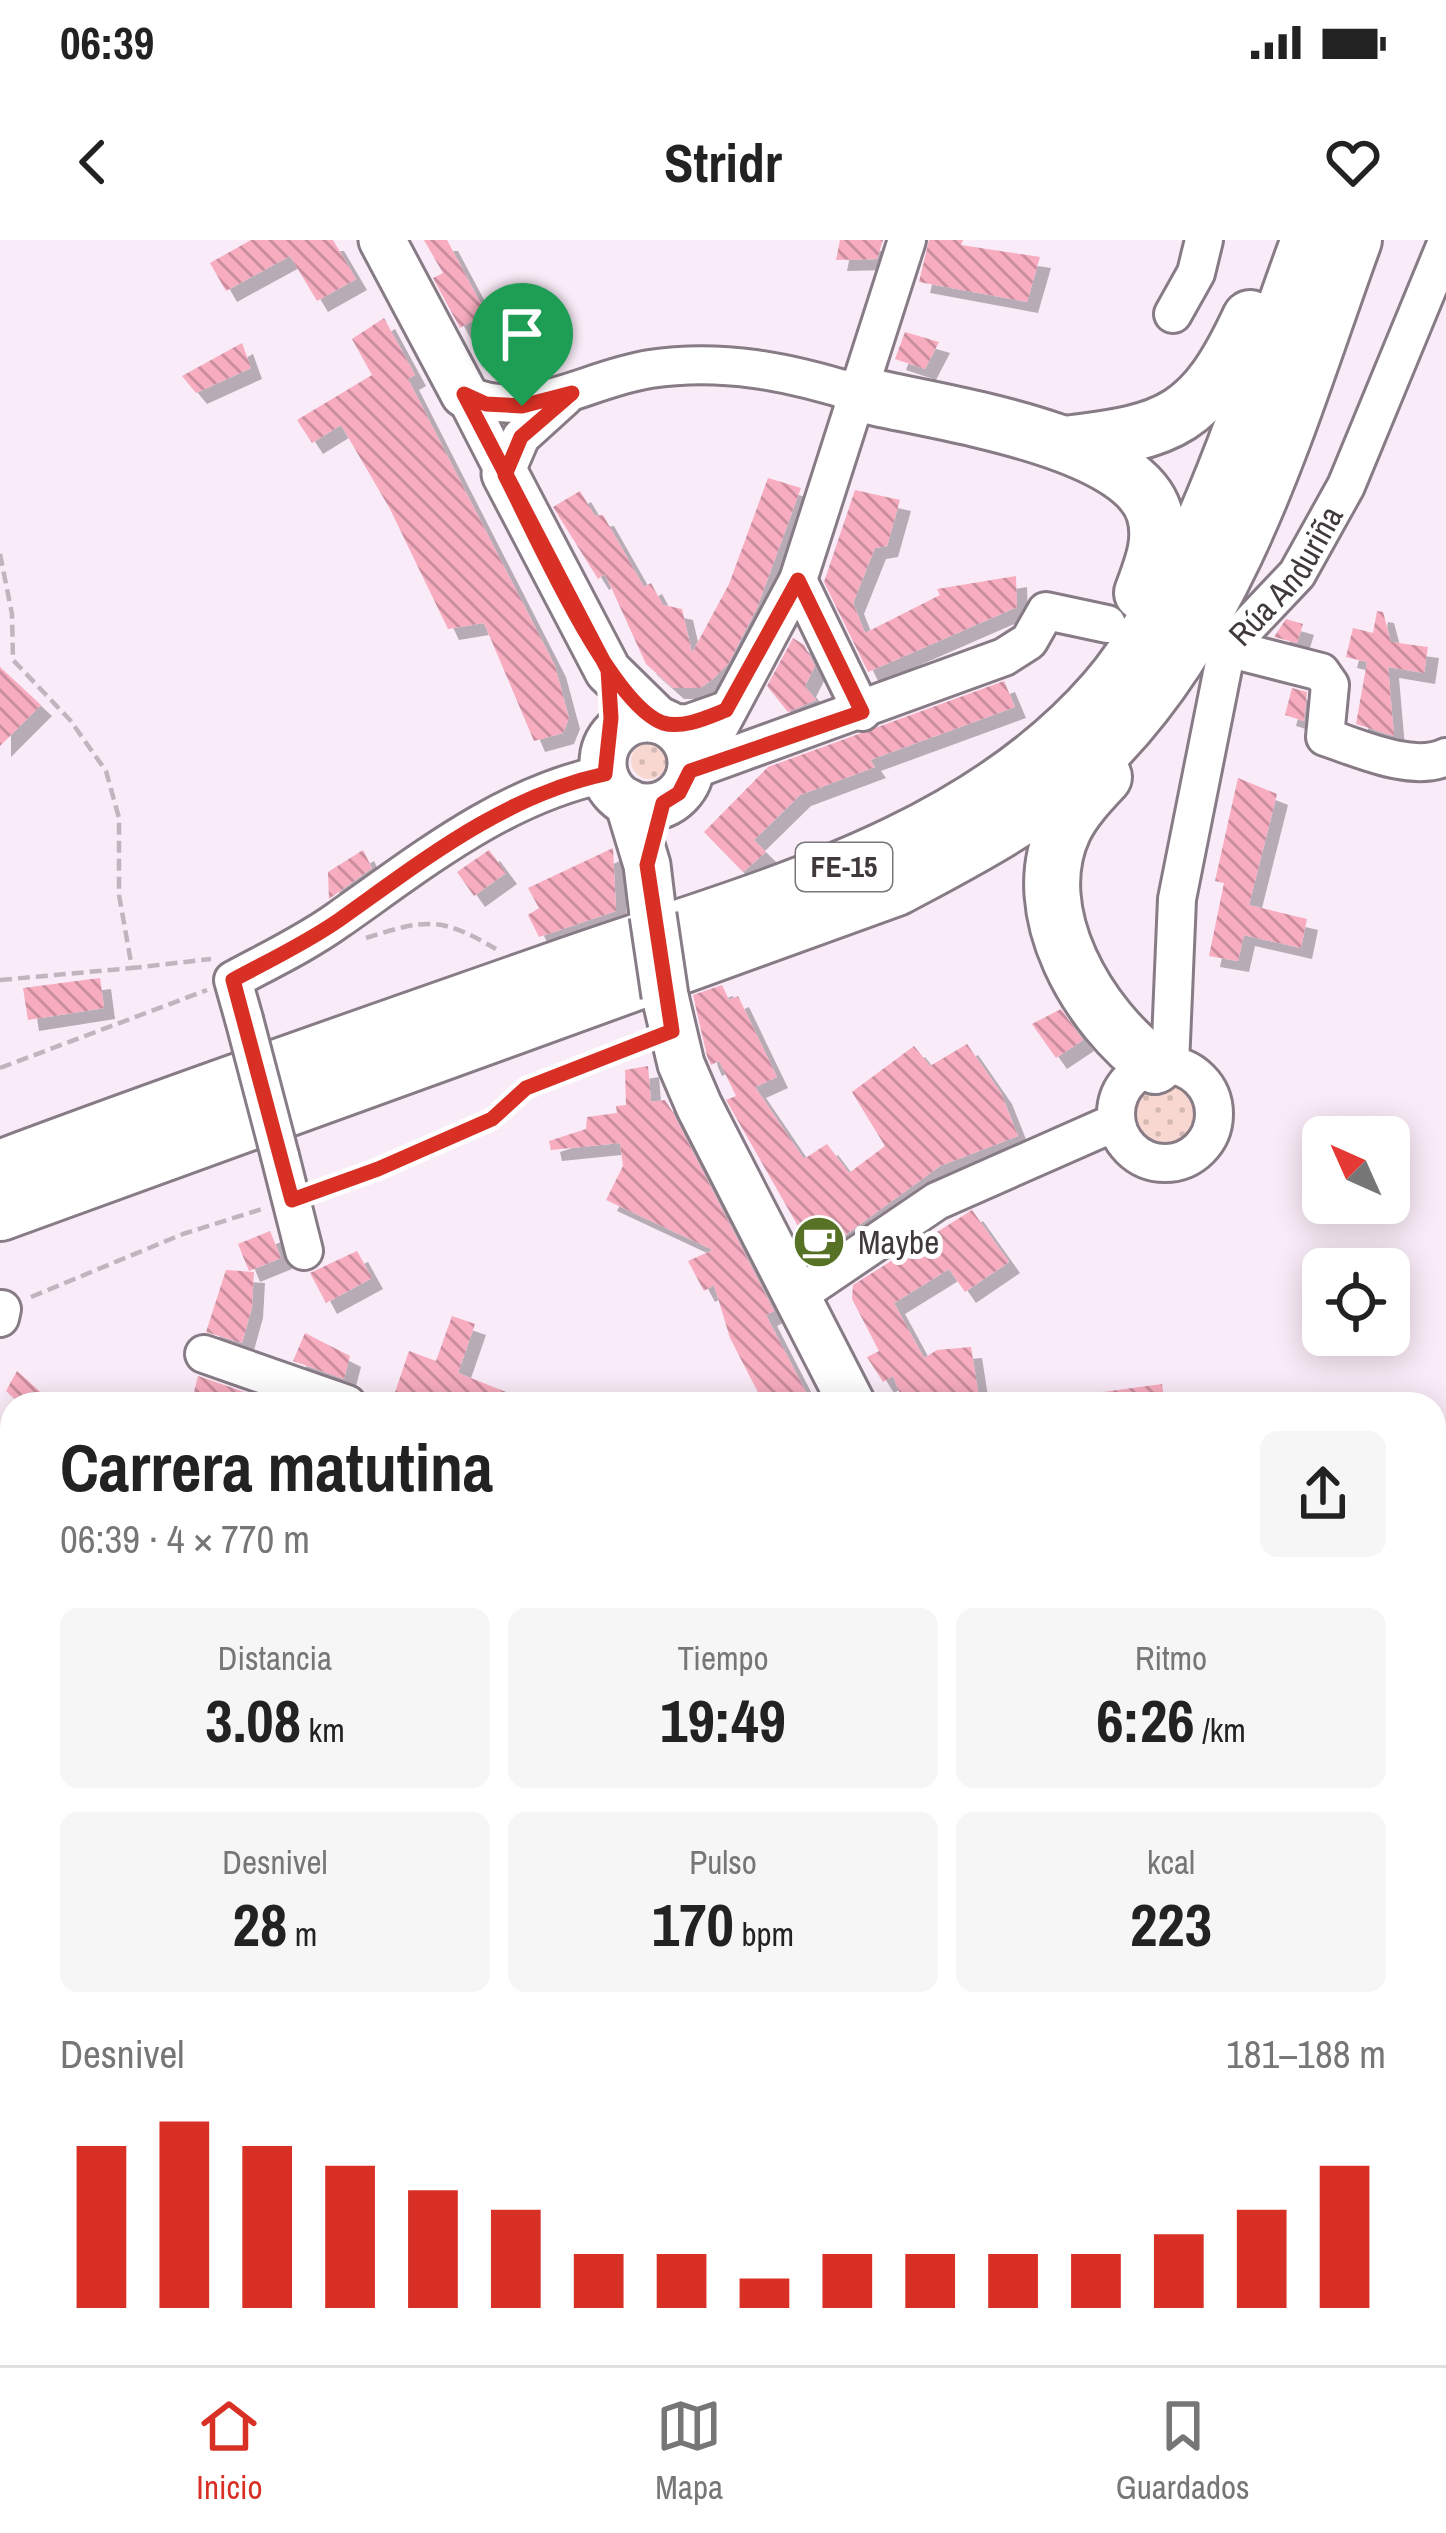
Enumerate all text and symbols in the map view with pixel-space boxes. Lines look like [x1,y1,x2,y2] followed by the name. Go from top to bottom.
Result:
[60,12,154,73] text: 06:39
[664,126,782,199] text: Stridr
[60,129,126,195] icon: back
[1320,129,1386,195] icon: heart
[471,283,573,406] pin
[489,301,555,367] icon: arrive
[1219,498,1353,655] street label: Rúa Anduriña
[796,843,892,891] road number: FE-15
[1302,1116,1410,1224] north arrow
[1302,1116,1410,1356] map controls
[791,1214,847,1270] cafe icon: Maybe
[858,1220,939,1264] place label: Maybe
[1302,1248,1410,1356] button: locate
[60,1423,493,1512] text: Carrera matutina
[1260,1431,1386,1557] button: share
[60,1513,310,1565] text: 06:39 · 4 × 770 m
[218,1636,332,1680] text: Distancia
[677,1636,769,1680] text: Tiempo
[1135,1636,1207,1680] text: Ritmo
[205,1680,301,1761] text: 3.08
[660,1680,786,1761] text: 19:49
[1096,1680,1195,1761] text: 6:26
[301,1708,345,1752] text: km
[1195,1708,1246,1752] text: /km
[222,1840,328,1884] text: Desnivel
[689,1840,757,1884] text: Pulso
[1147,1840,1195,1884] text: kcal
[233,1884,287,1965] text: 28
[652,1884,734,1965] text: 170
[1130,1884,1212,1965] text: 223
[287,1912,317,1956] text: m
[734,1912,794,1956] text: bpm
[60,2028,184,2080] text: Desnivel
[1226,2028,1386,2080] text: 181–188 m
[196,2393,263,2509] tab: Inicio
[655,2393,723,2509] tab: Mapa
[1116,2393,1250,2509] tab: Guardados

